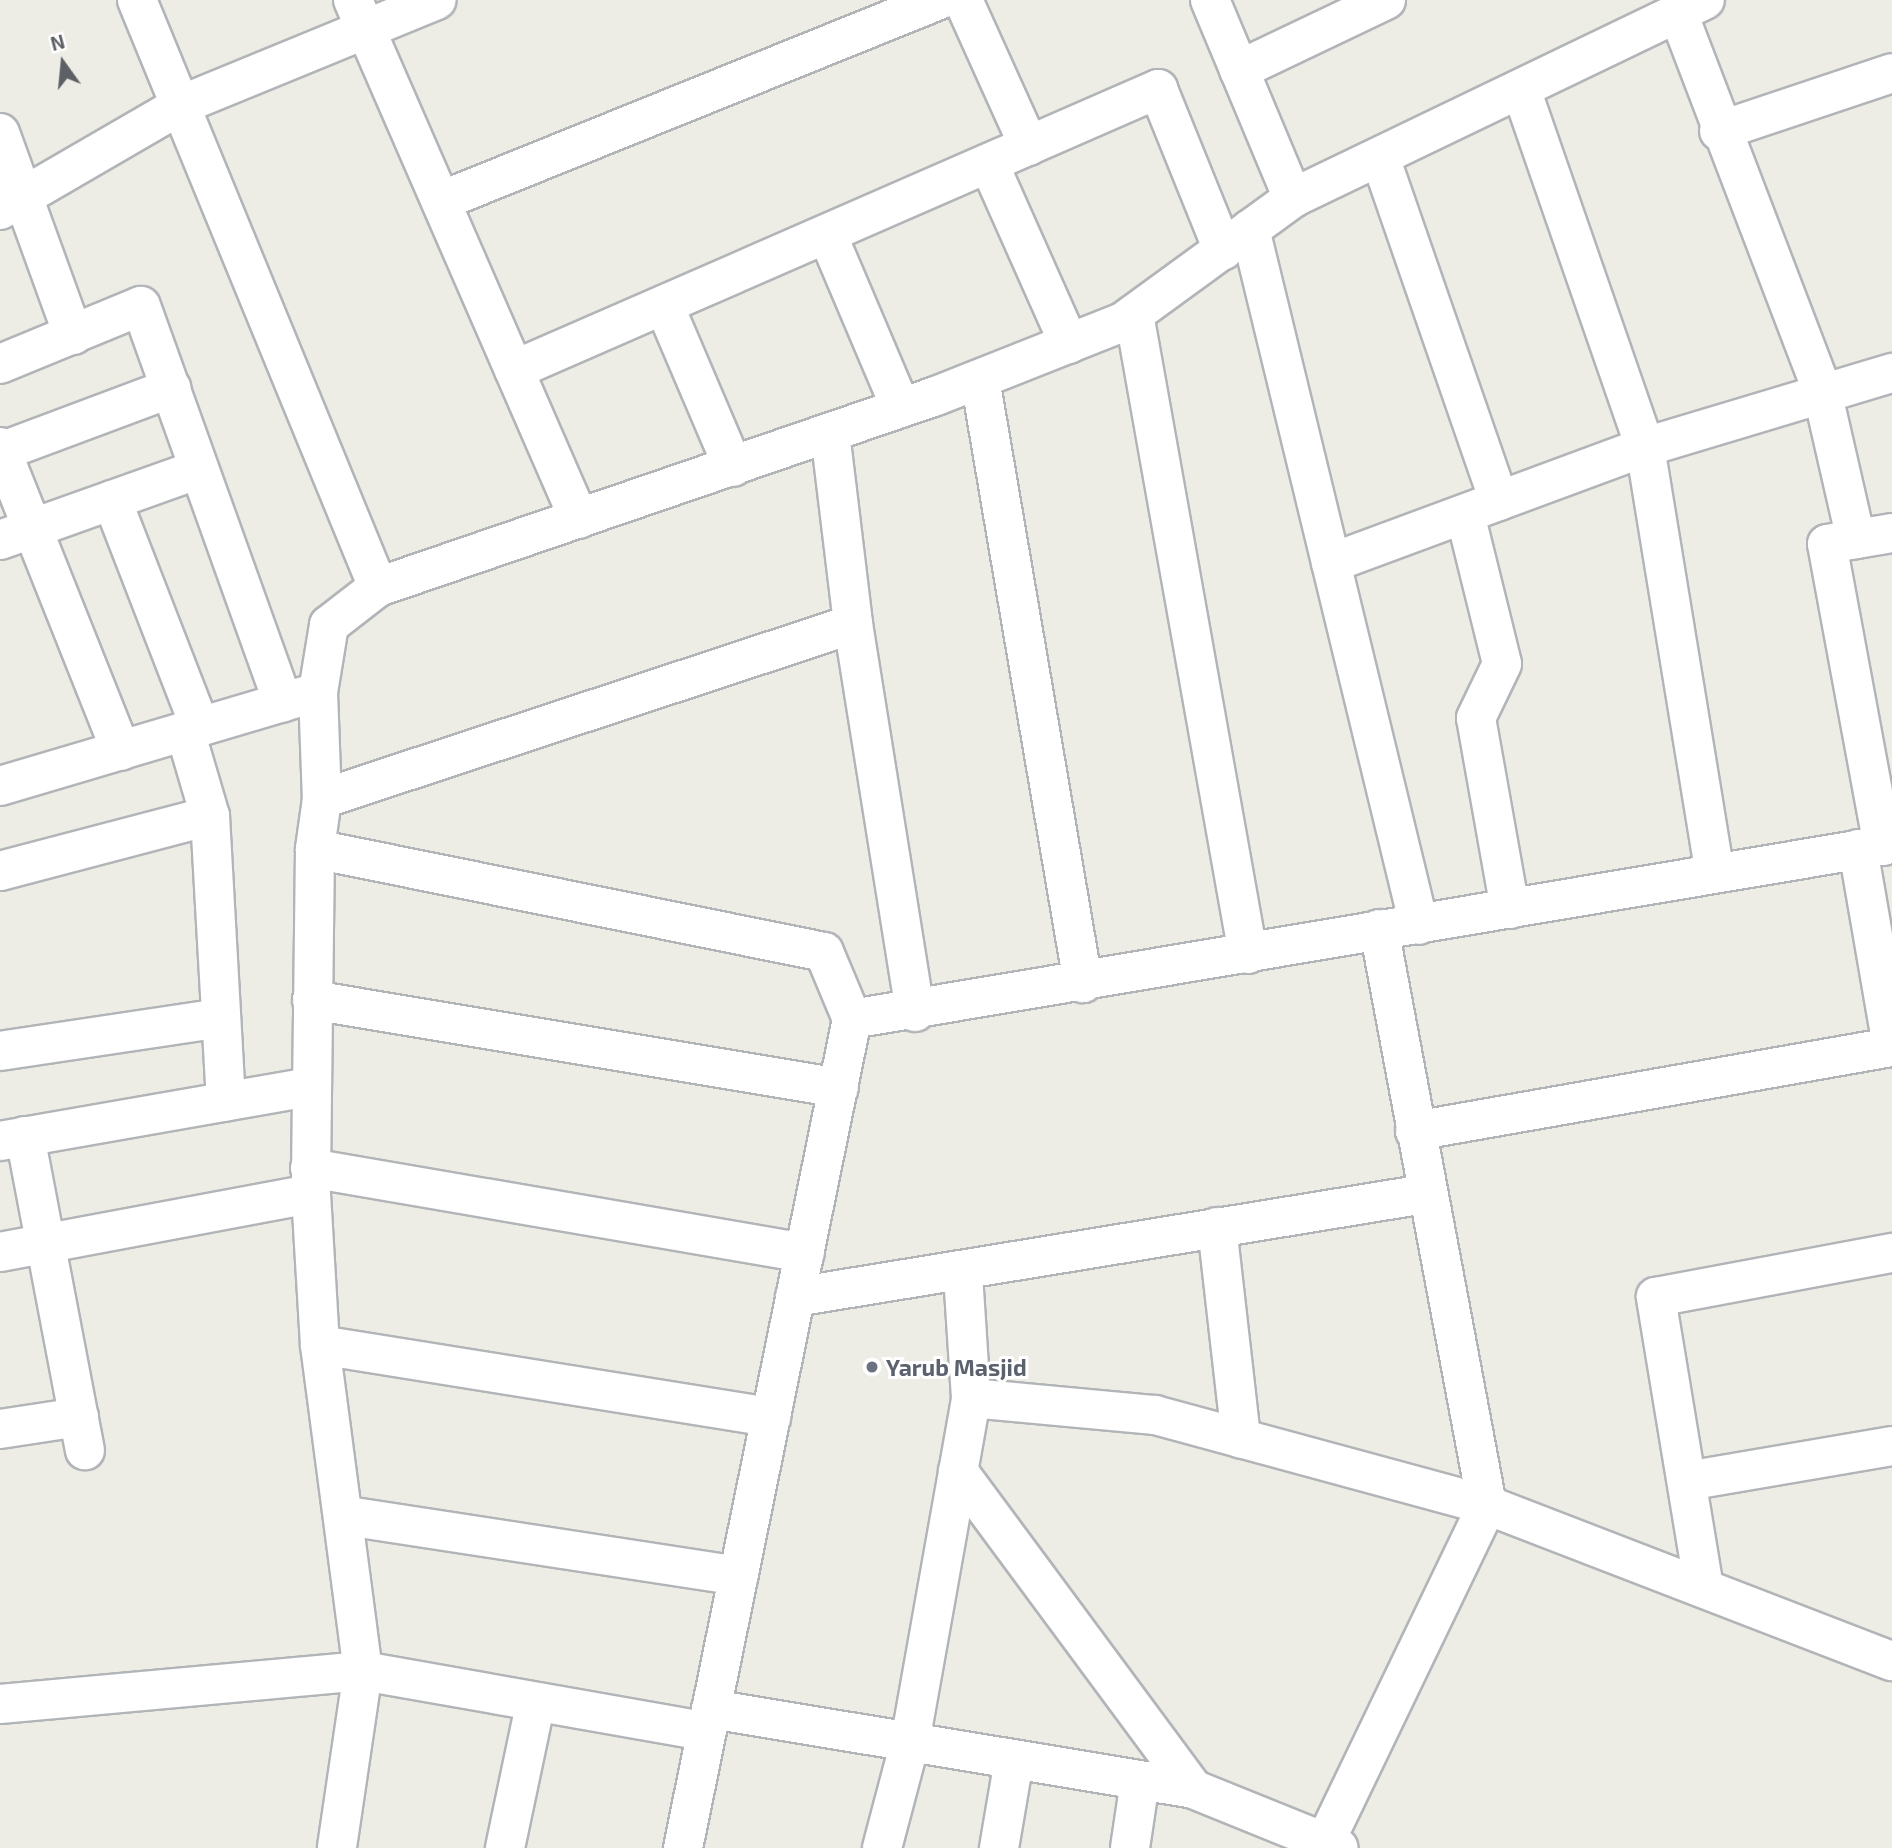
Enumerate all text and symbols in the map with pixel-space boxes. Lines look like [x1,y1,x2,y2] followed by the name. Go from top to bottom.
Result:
[28,28,98,98] north arrow
[48,29,67,55] text: N
[886,1353,1027,1381] place label: Yarub Masjid
[864,1359,880,1375] marker: Yarub Masjid

